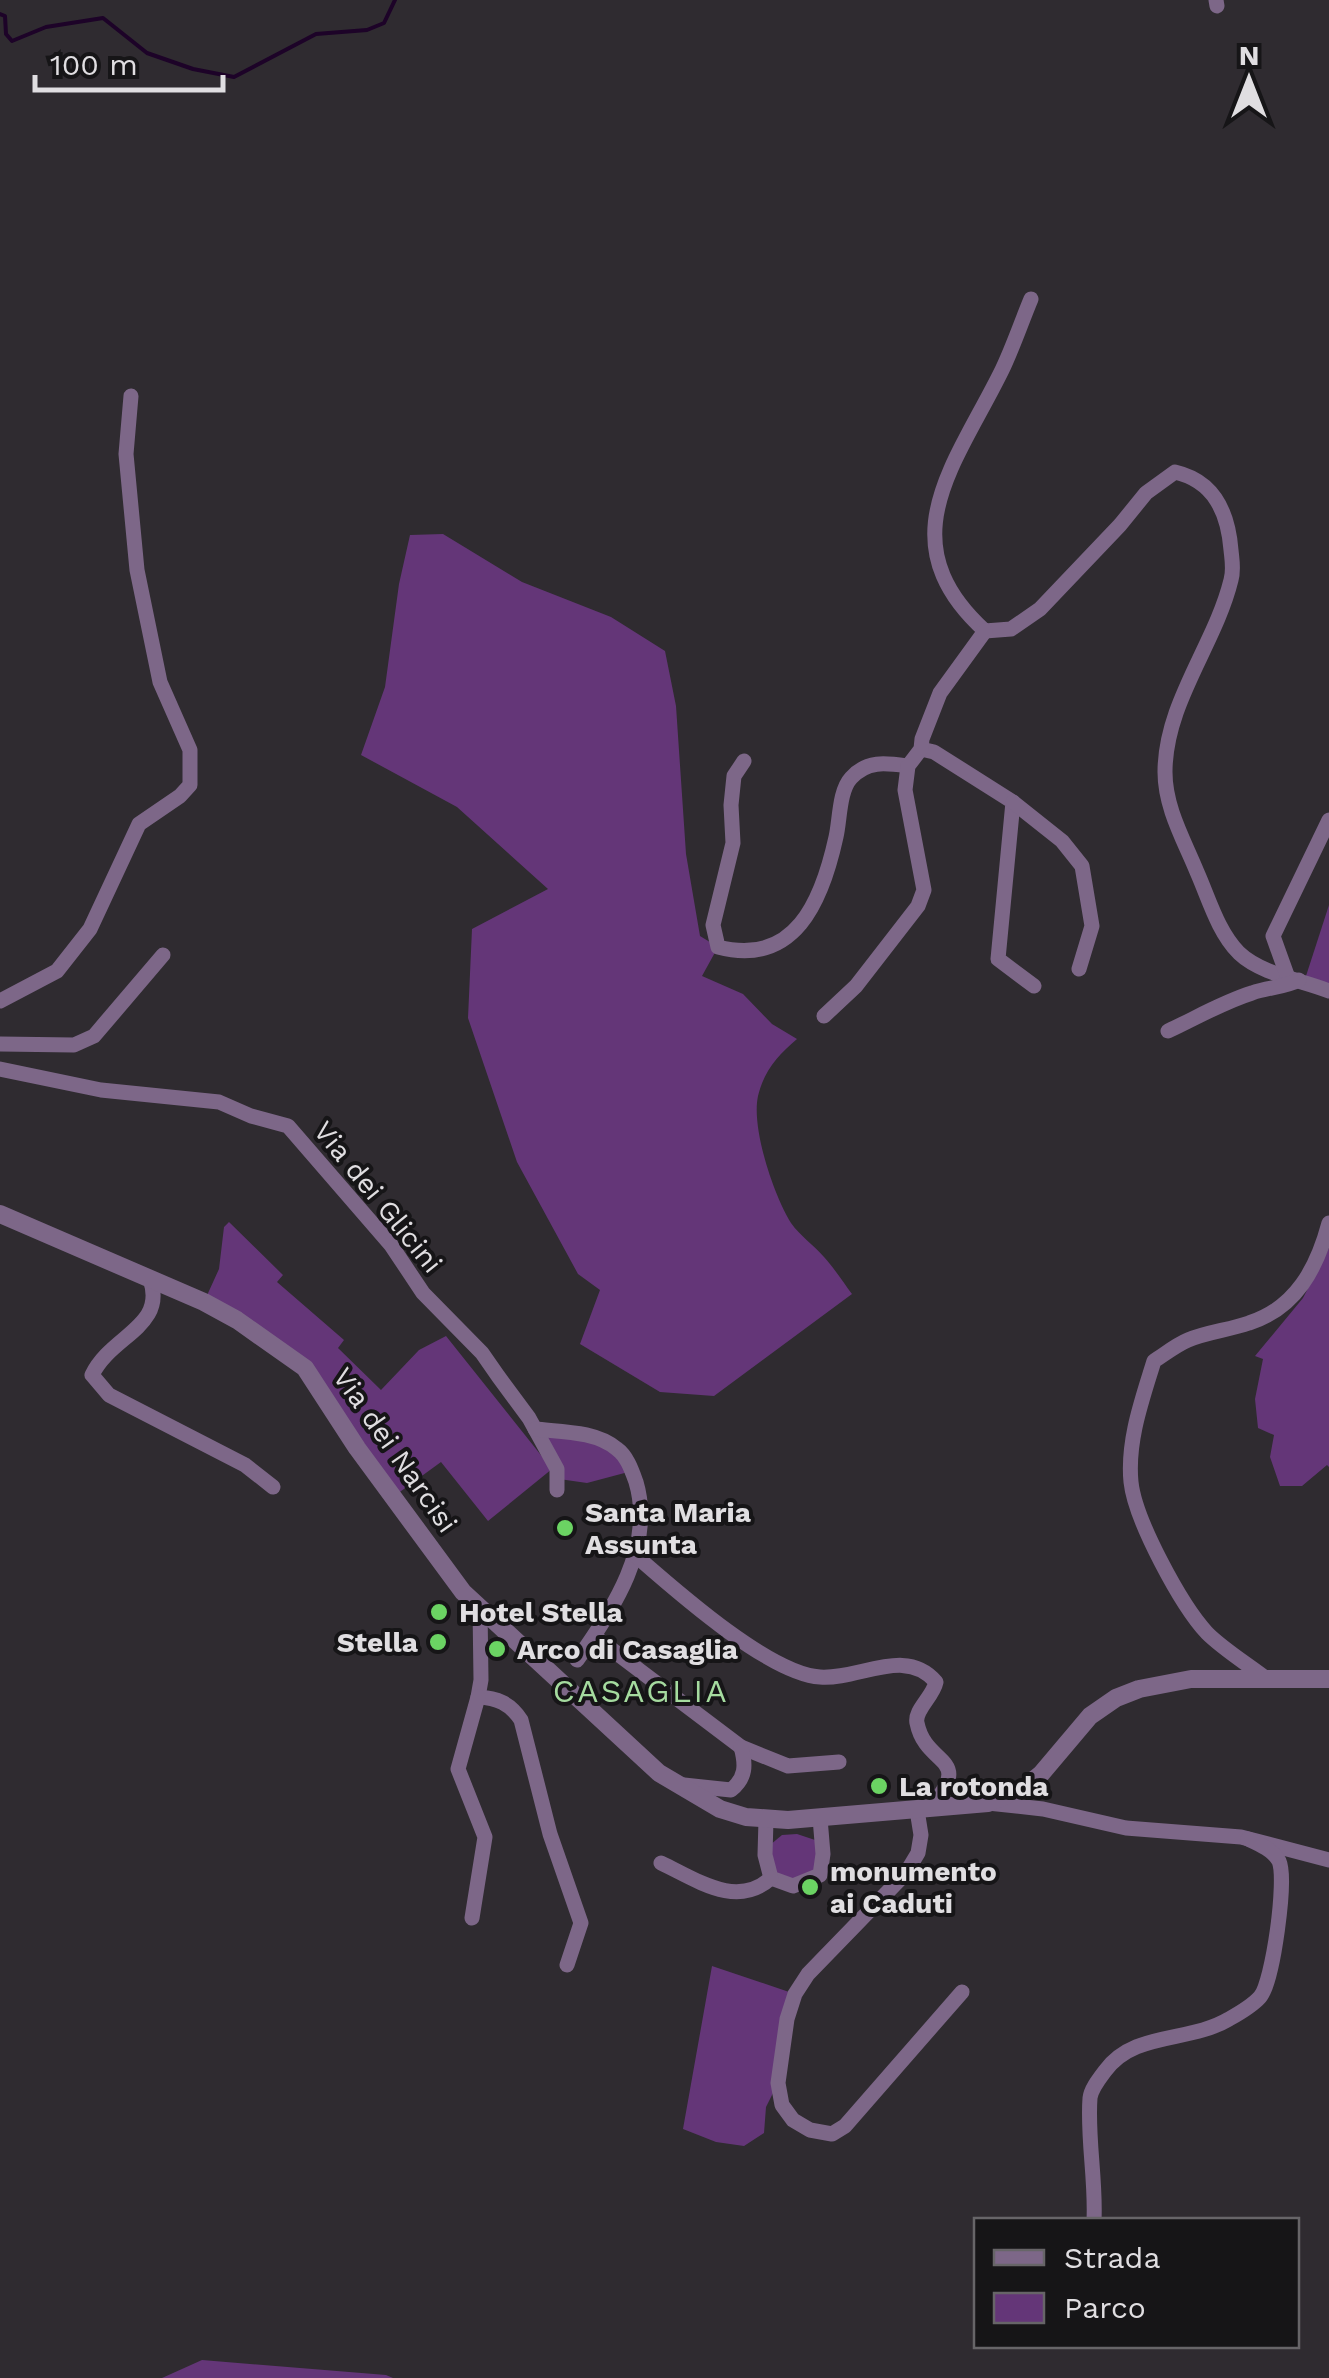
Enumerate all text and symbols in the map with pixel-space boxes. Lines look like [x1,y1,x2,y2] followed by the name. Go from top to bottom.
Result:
[35,30,222,92] scale bar
[1199,30,1299,130] north arrow
[1239,39,1259,72] text: N
[50,47,138,82] text: 100 m
[307,1115,449,1279] street label: Via dei Glicini
[326,1361,464,1539] street label: Via dei Narcisi
[585,1496,752,1561] place label: Santa Maria Assunta
[554,1517,576,1539] marker: Santa Maria Assunta
[459,1596,624,1629] place label: Hotel Stella
[428,1601,450,1623] marker: Hotel Stella
[337,1626,419,1659] place label: Stella
[427,1631,449,1653] marker: Stella
[517,1633,739,1666] place label: Arco di Casaglia
[486,1638,508,1660] marker: Arco di Casaglia
[553,1672,729,1710] district label: CASAGLIA
[899,1770,1049,1803] place label: La rotonda
[868,1775,890,1797] marker: La rotonda
[830,1855,997,1920] place label: monumento ai Caduti
[799,1876,821,1898] marker: monumento ai Caduti
[974,2218,1299,2348] legend
[1064,2240,1160,2275] text: Strada
[1064,2290,1146,2325] text: Parco

